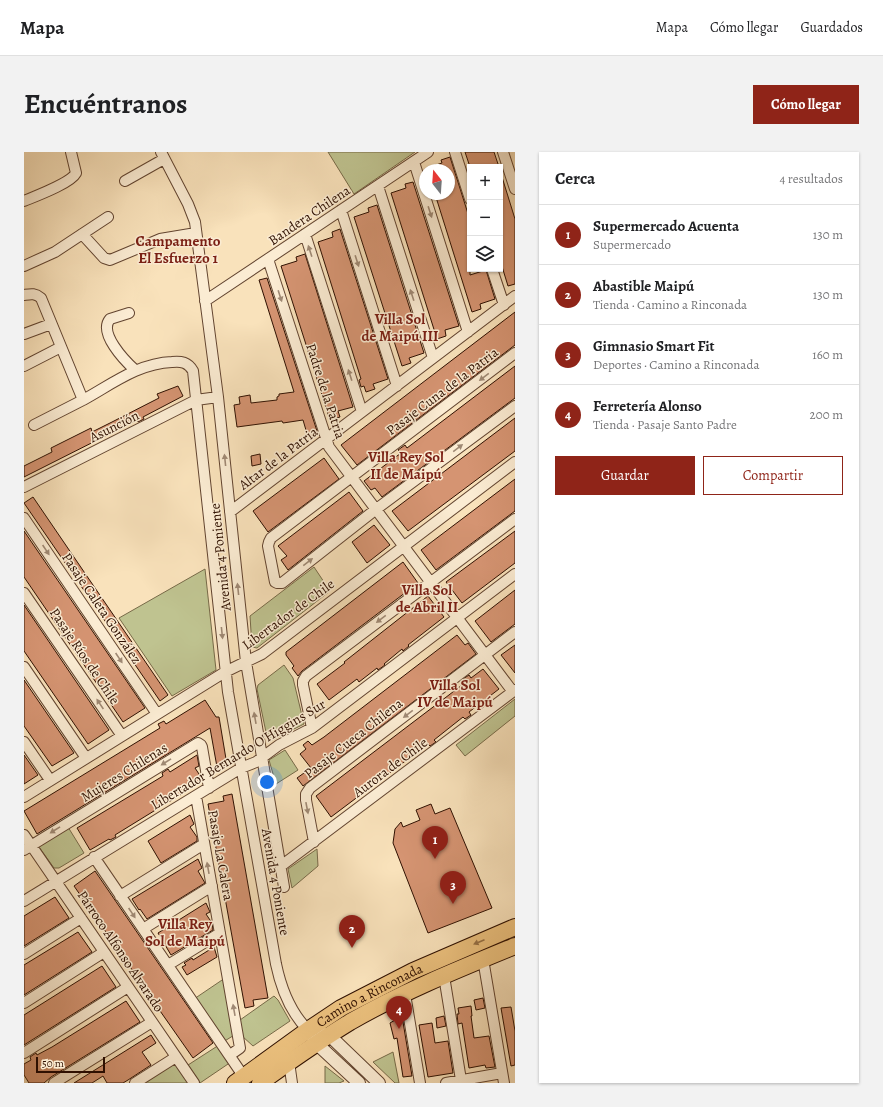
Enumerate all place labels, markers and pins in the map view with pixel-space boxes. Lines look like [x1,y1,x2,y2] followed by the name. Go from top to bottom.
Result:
[422,826,448,859] pin: 1
[440,871,466,904] pin: 3
[339,915,365,948] pin: 2
[386,996,412,1029] pin: 4

